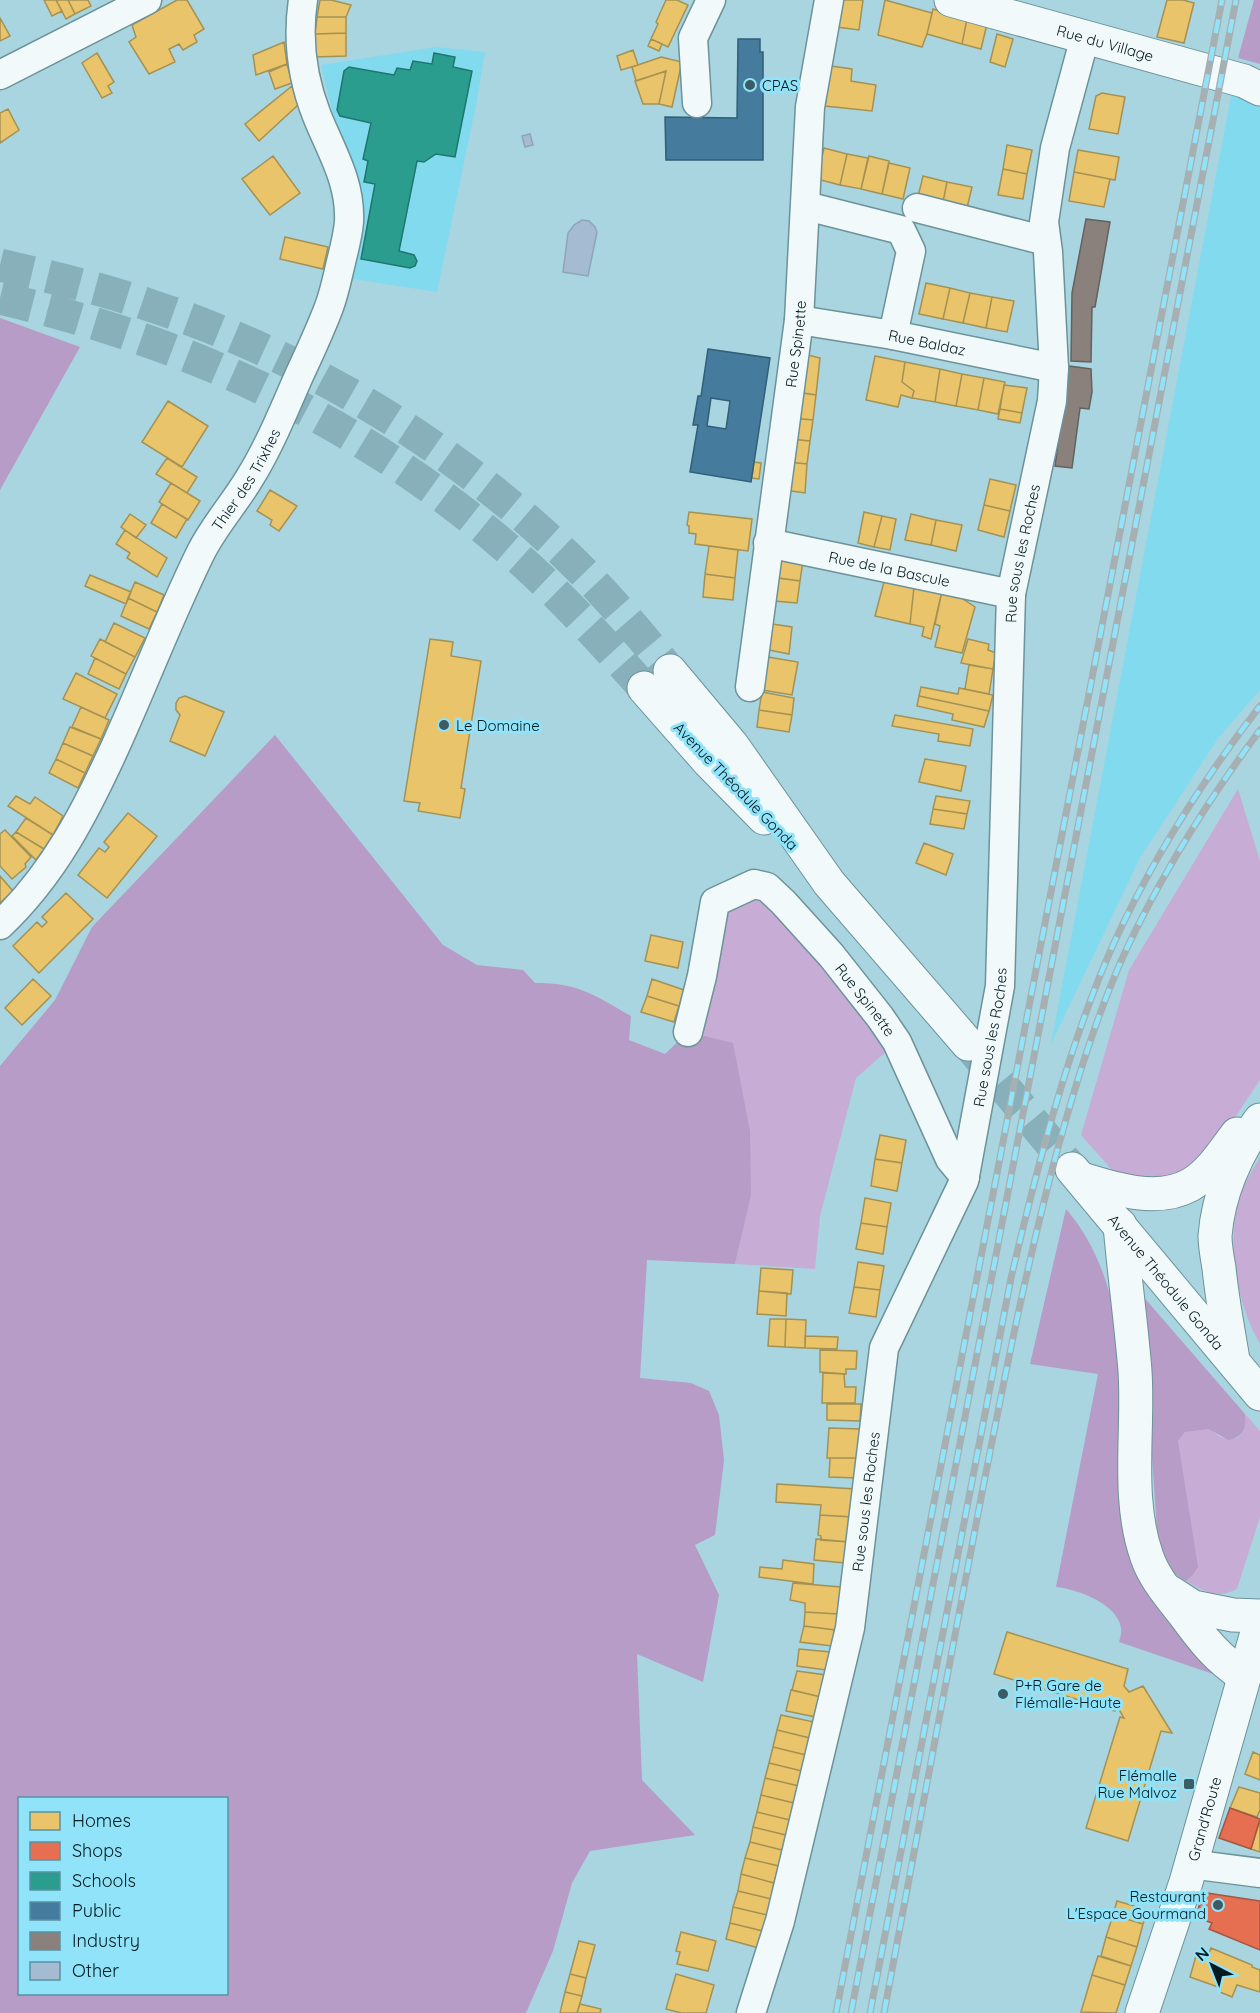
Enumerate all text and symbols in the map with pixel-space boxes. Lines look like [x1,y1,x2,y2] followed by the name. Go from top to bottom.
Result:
[1055,20,1156,65] street label: Rue du Village
[762,76,798,95] place label: CPAS
[743,78,757,92] marker: CPAS
[781,300,809,389] street label: Rue Spinette
[887,325,968,359] street label: Rue Baldaz
[207,425,284,534] street label: Thier des Trixhes
[1001,483,1044,623] street label: Rue sous les Roches
[827,546,952,590] street label: Rue de la Bascule
[456,716,540,735] place label: Le Domaine
[437,718,451,732] marker: Le Domaine
[670,718,802,854] street label: Avenue Théodule Gonda
[831,959,900,1040] street label: Rue Spinette
[968,968,1010,1108] street label: Rue sous les Roches
[1104,1210,1228,1353] street label: Avenue Théodule Gonda
[847,1431,883,1573] street label: Rue sous les Roches
[1015,1676,1121,1712] place label: P+R Gare de Flémalle-Haute
[996,1687,1010,1701] marker: P+R Gare de Flémalle-Haute
[1097,1766,1177,1802] place label: Flémalle Rue Malvoz
[1183,1774,1225,1863] street label: Grand'Route
[1182,1777,1196,1791] marker: Flémalle Rue Malvoz
[18,1797,228,1995] legend
[72,1809,131,1832] text: Homes
[72,1839,123,1862] text: Shops
[72,1869,136,1892] text: Schools
[1067,1887,1206,1923] place label: Restaurant L'Espace Gourmand
[1211,1898,1225,1912] marker: Restaurant L'Espace Gourmand
[72,1899,121,1922] text: Public
[72,1929,140,1952] text: Industry
[1182,1935,1242,1995] north arrow
[1191,1942,1213,1965] text: N
[72,1959,119,1982] text: Other

